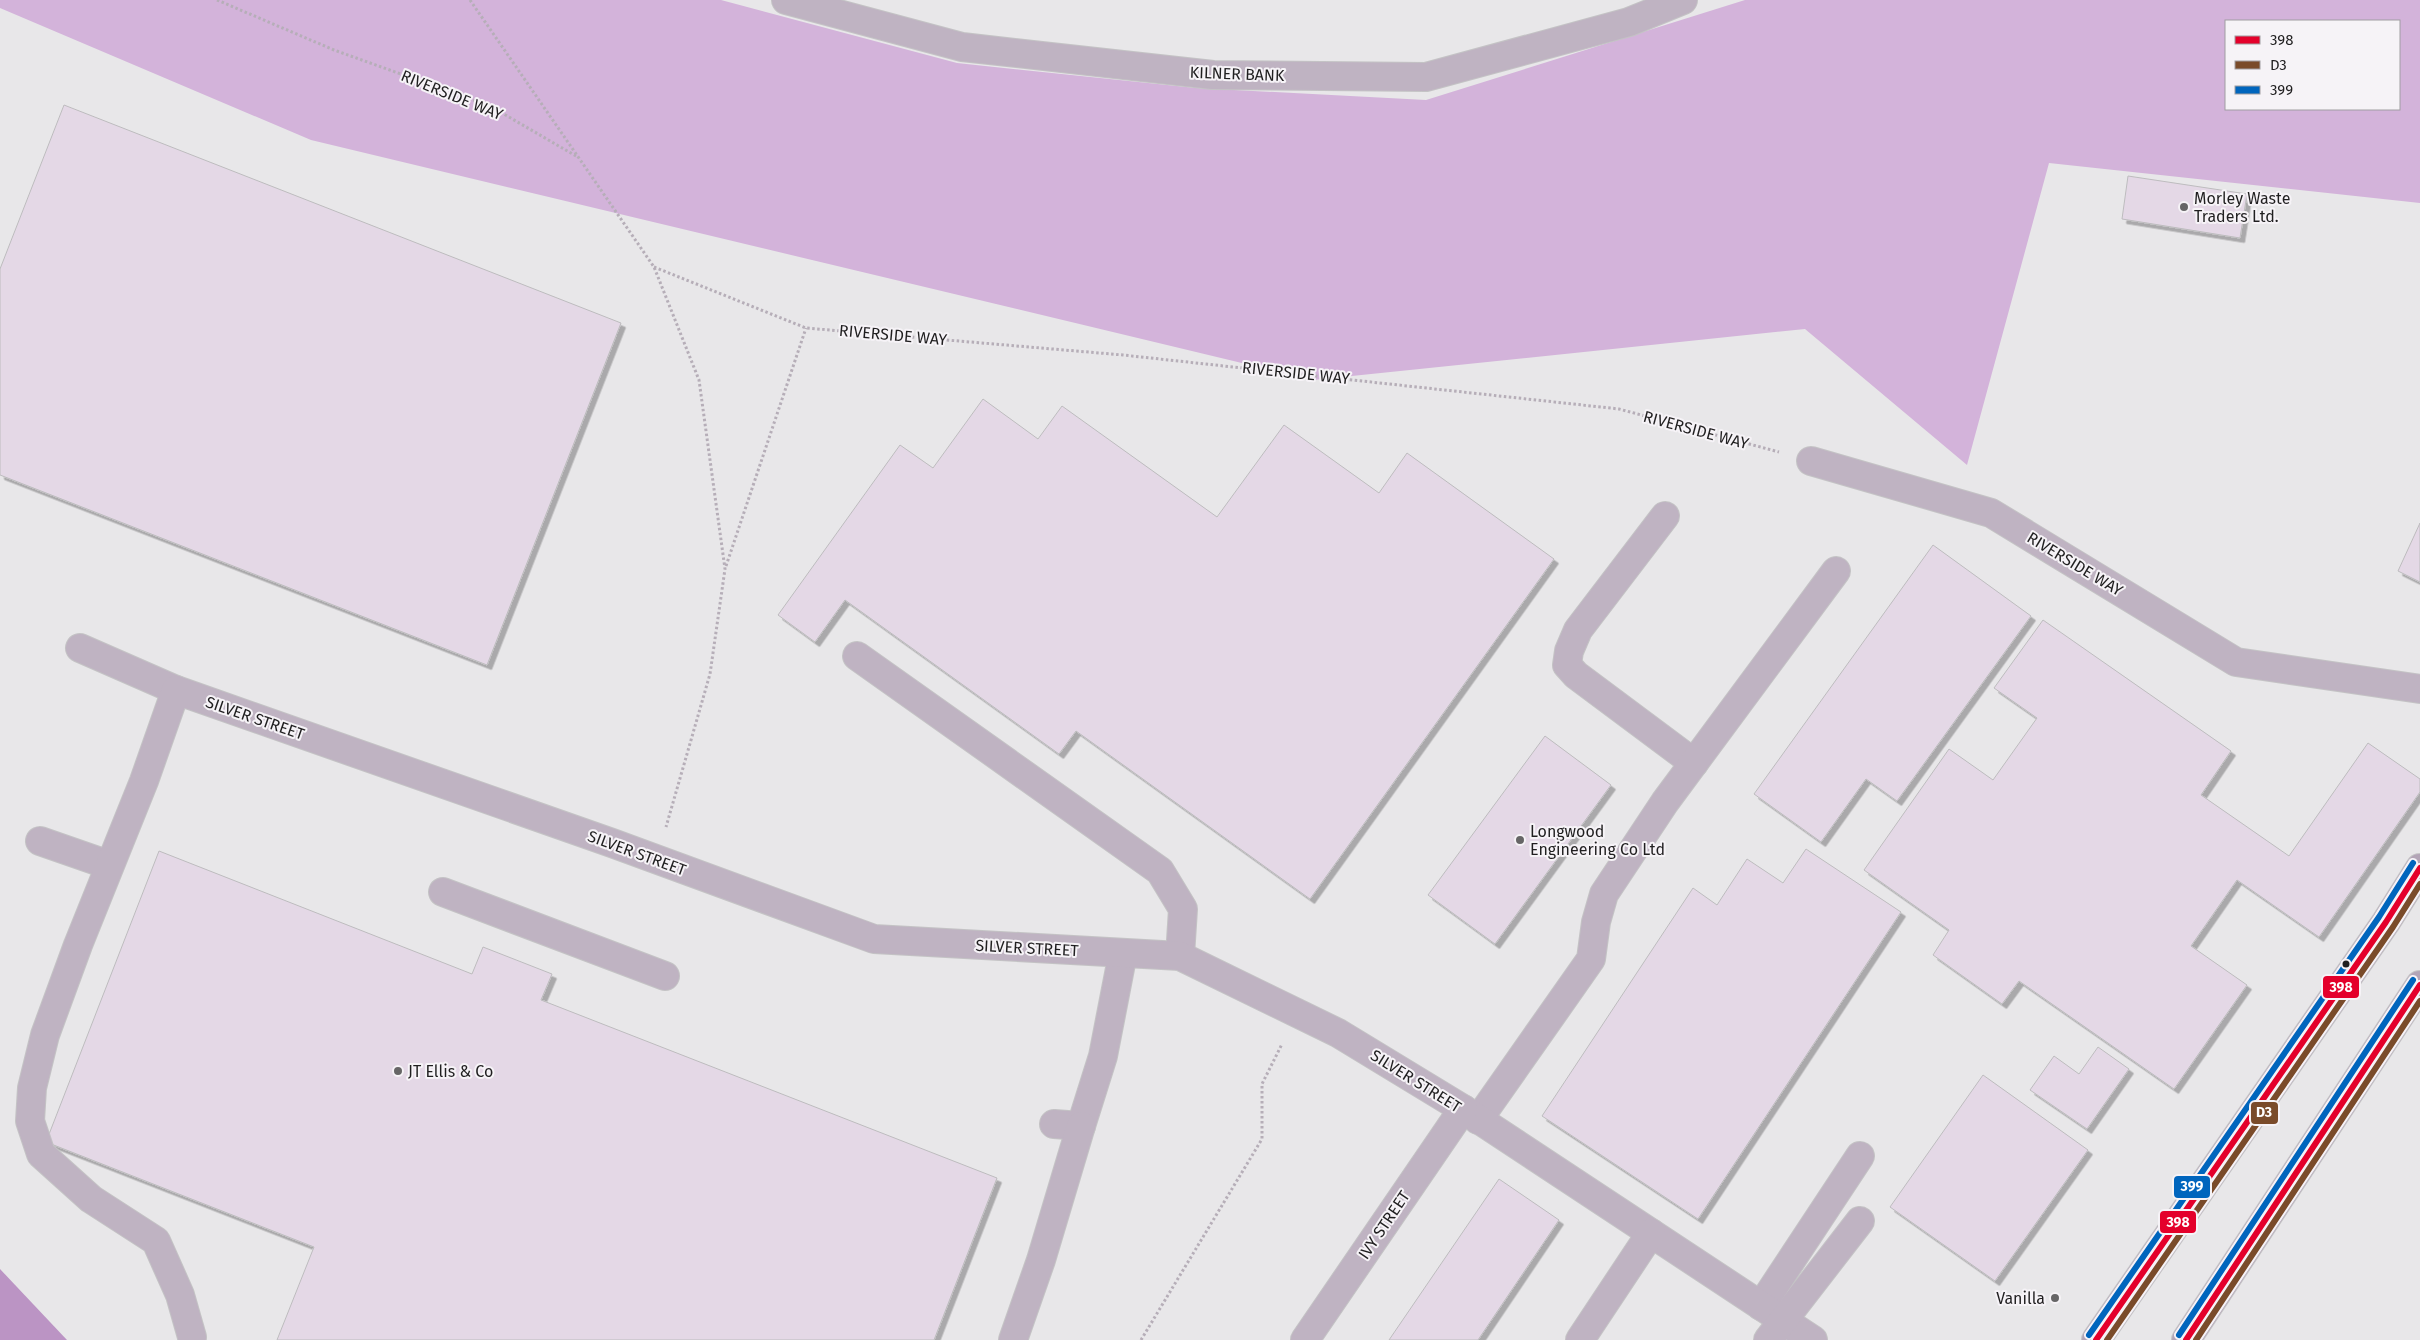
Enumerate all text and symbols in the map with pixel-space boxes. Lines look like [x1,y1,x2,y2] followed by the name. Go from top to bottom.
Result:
[2225,20,2400,110] legend
[2270,31,2293,49] text: 398
[2270,56,2287,74] text: D3
[1189,63,1285,85] street label: KILNER BANK
[398,66,506,124] street label: RIVERSIDE WAY
[2270,81,2293,99] text: 399
[2194,189,2290,226] place label: Morley Waste Traders Ltd.
[2178,201,2190,213] marker: Morley Waste Traders Ltd.
[838,321,948,349] street label: RIVERSIDE WAY
[1241,358,1351,388] street label: RIVERSIDE WAY
[1641,407,1751,453] street label: RIVERSIDE WAY
[2024,528,2127,600] street label: RIVERSIDE WAY
[203,692,308,744] street label: SILVER STREET
[1530,822,1665,859] place label: Longwood Engineering Co Ltd
[585,826,689,880] street label: SILVER STREET
[1514,834,1526,846] marker: Longwood Engineering Co Ltd
[975,936,1080,960] street label: SILVER STREET
[2341,959,2351,969] unlabelled marker
[2322,975,2360,999] line badge: 398
[2328,979,2353,996] text: 398
[1367,1046,1465,1117] street label: SILVER STREET
[408,1062,493,1081] place label: JT Ellis & Co
[392,1065,404,1077] marker: JT Ellis & Co
[2250,1101,2279,1125] line badge: D3
[2256,1104,2272,1121] text: D3
[2173,1175,2211,1199] line badge: 399
[2180,1178,2204,1195] text: 399
[1354,1187,1414,1263] street label: IVY STREET
[2159,1210,2197,1234] line badge: 398
[2165,1214,2190,1231] text: 398
[1996,1289,2045,1308] place label: Vanilla
[2049,1292,2061,1304] marker: Vanilla

